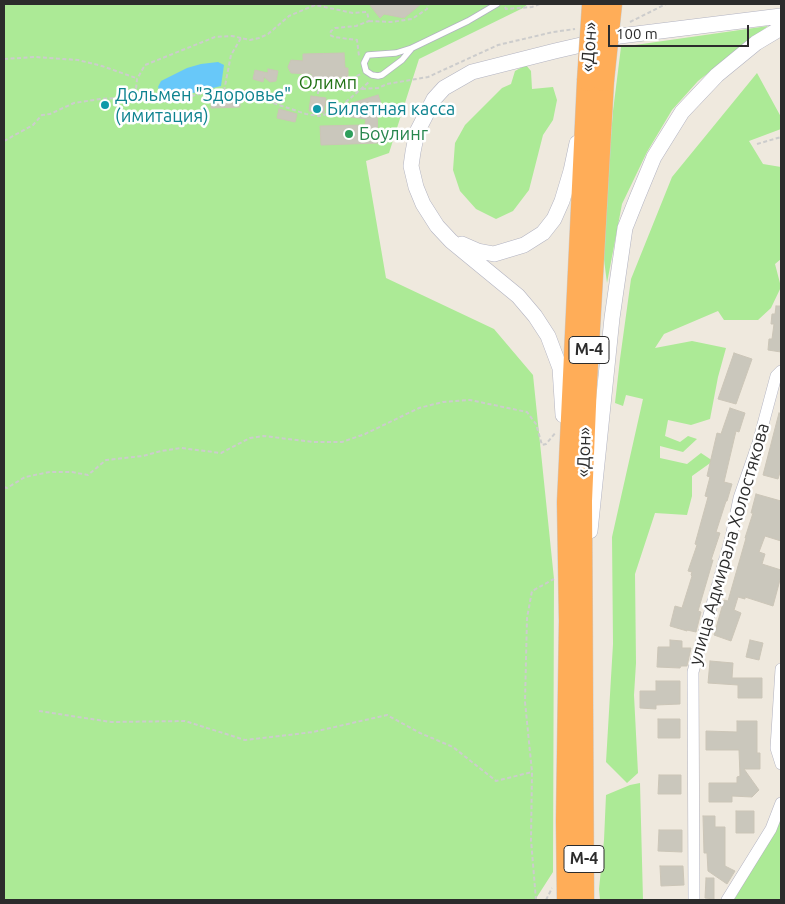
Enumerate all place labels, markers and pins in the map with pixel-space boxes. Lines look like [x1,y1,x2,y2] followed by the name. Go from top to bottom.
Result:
[115,84,291,126] place label: Дольмен "Здоровье" (имитация)
[327,98,455,120] place label: Билетная касса
[99,99,111,111] marker: Дольмен "Здоровье" (имитация)
[311,103,323,115] marker: Билетная касса
[359,123,428,145] place label: Боулинг
[343,128,355,140] marker: Боулинг

